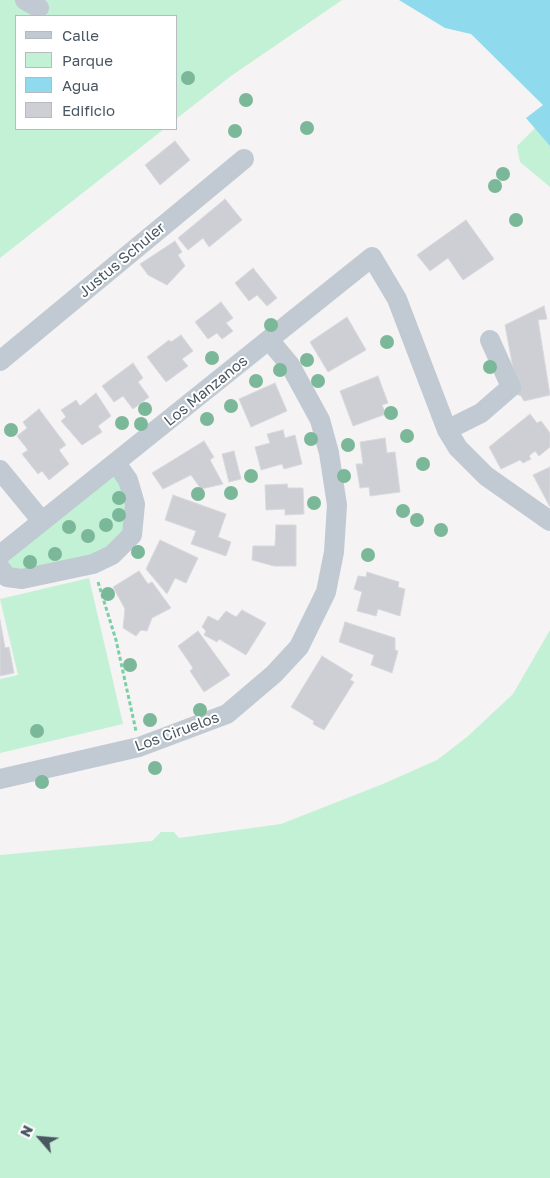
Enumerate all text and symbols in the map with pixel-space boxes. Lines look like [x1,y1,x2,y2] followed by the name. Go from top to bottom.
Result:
[15,15,178,130] legend
[62,26,99,44] text: Calle
[62,51,113,69] text: Parque
[62,76,99,94] text: Agua
[62,101,115,119] text: Edificio
[75,219,169,301] street label: Justus Schuler
[161,352,251,430] street label: Los Manzanos
[132,708,222,756] street label: Los Ciruelos
[15,1113,65,1163] north arrow
[16,1122,36,1140] text: N

